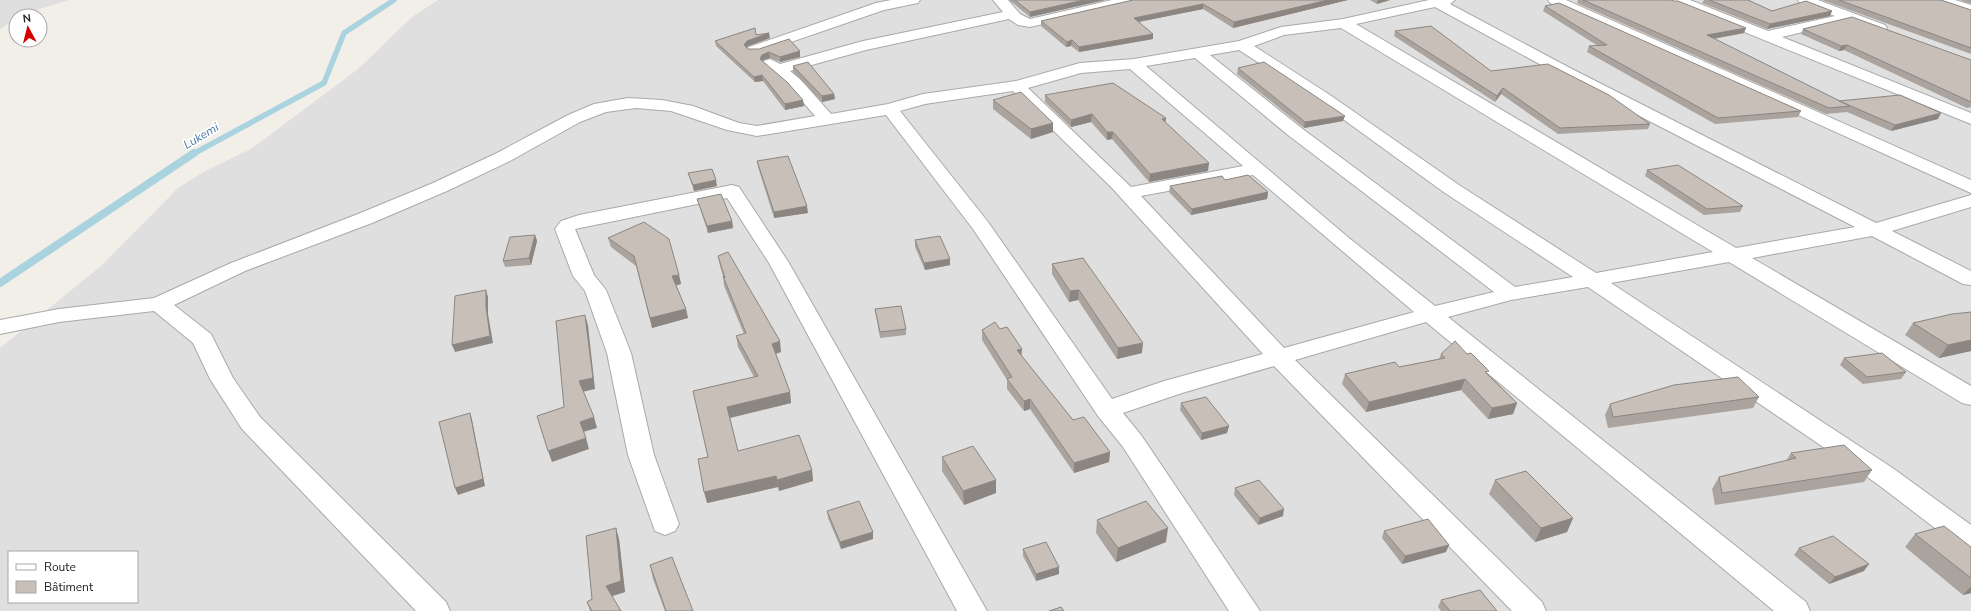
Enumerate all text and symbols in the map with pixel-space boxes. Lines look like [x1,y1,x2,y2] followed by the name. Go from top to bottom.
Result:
[8,8,48,48] north arrow
[22,11,32,27] text: N
[180,119,222,153] water label: Lukemi
[8,551,138,603] legend
[44,559,76,575] text: Route
[44,579,94,595] text: Bâtiment

